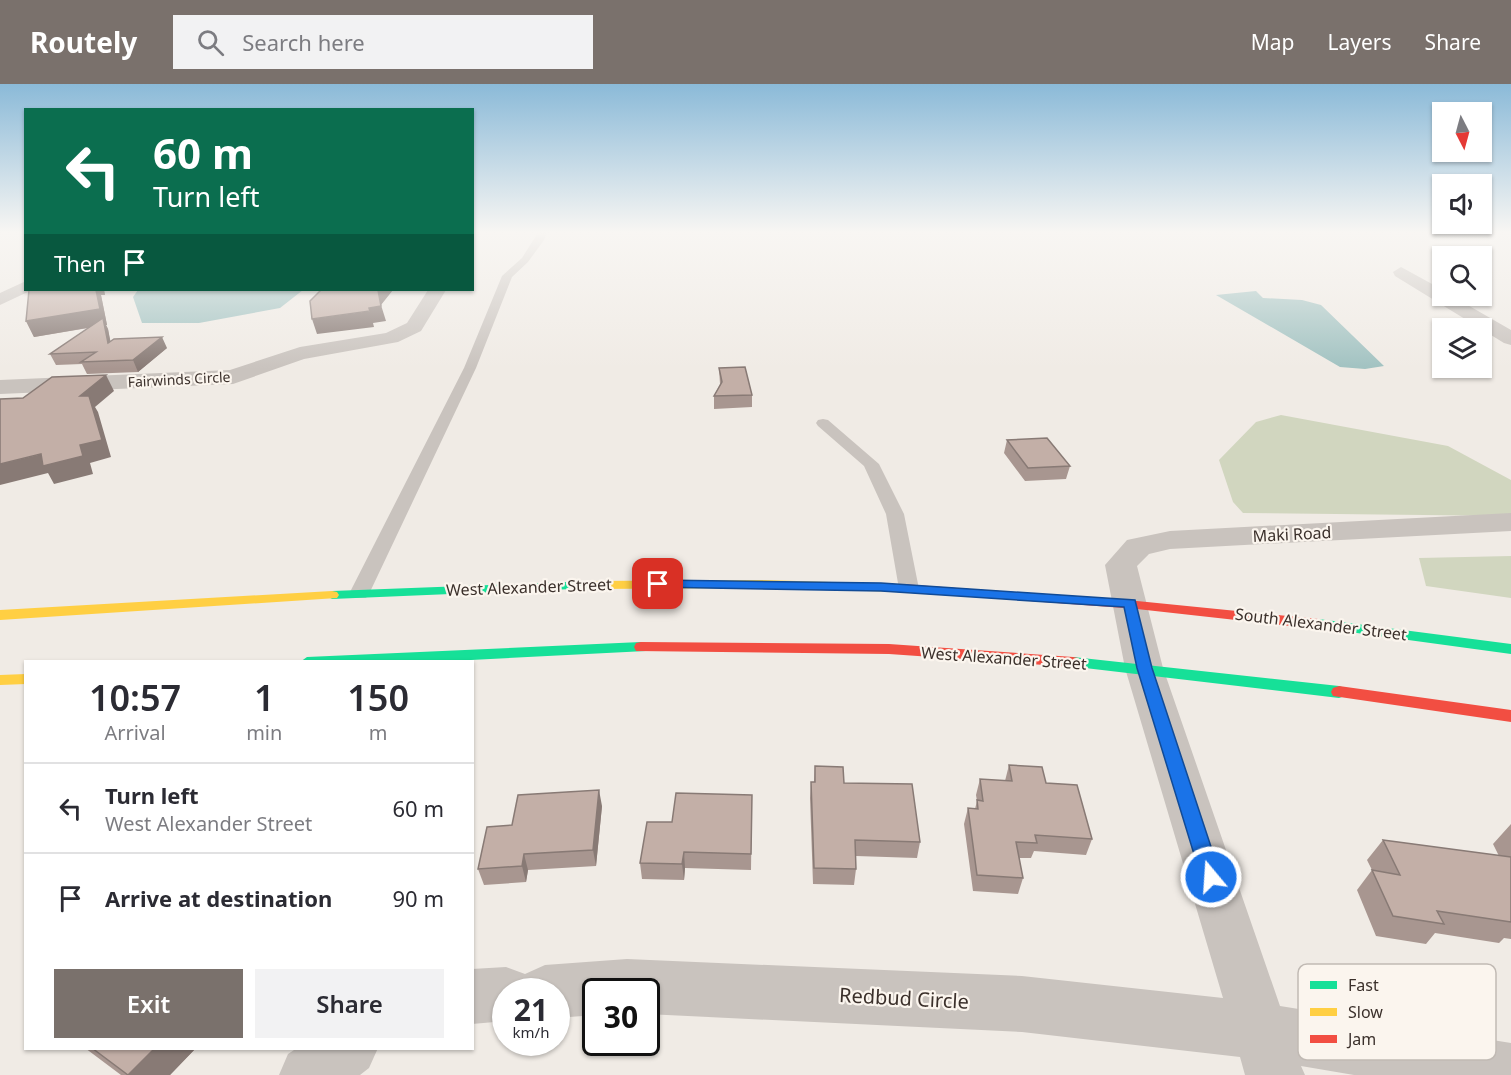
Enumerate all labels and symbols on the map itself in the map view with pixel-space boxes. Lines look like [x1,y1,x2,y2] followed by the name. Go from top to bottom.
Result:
[1432,102,1492,162] north arrow
[127,367,231,391] street label: Fairwinds Circle
[1252,521,1332,547] street label: Maki Road
[632,558,683,609] pin
[446,573,612,601] street label: West Alexander Street
[1234,603,1408,645] street label: South Alexander Street
[920,641,1088,675] street label: West Alexander Street
[1179,845,1243,909] position arrow
[1298,964,1496,1060] legend
[1348,974,1379,996] text: Fast
[582,978,660,1056] speed limit sign: 30
[838,981,970,1015] street label: Redbud Circle
[1348,1001,1383,1023] text: Slow
[1346,1028,1376,1050] text: Jam

